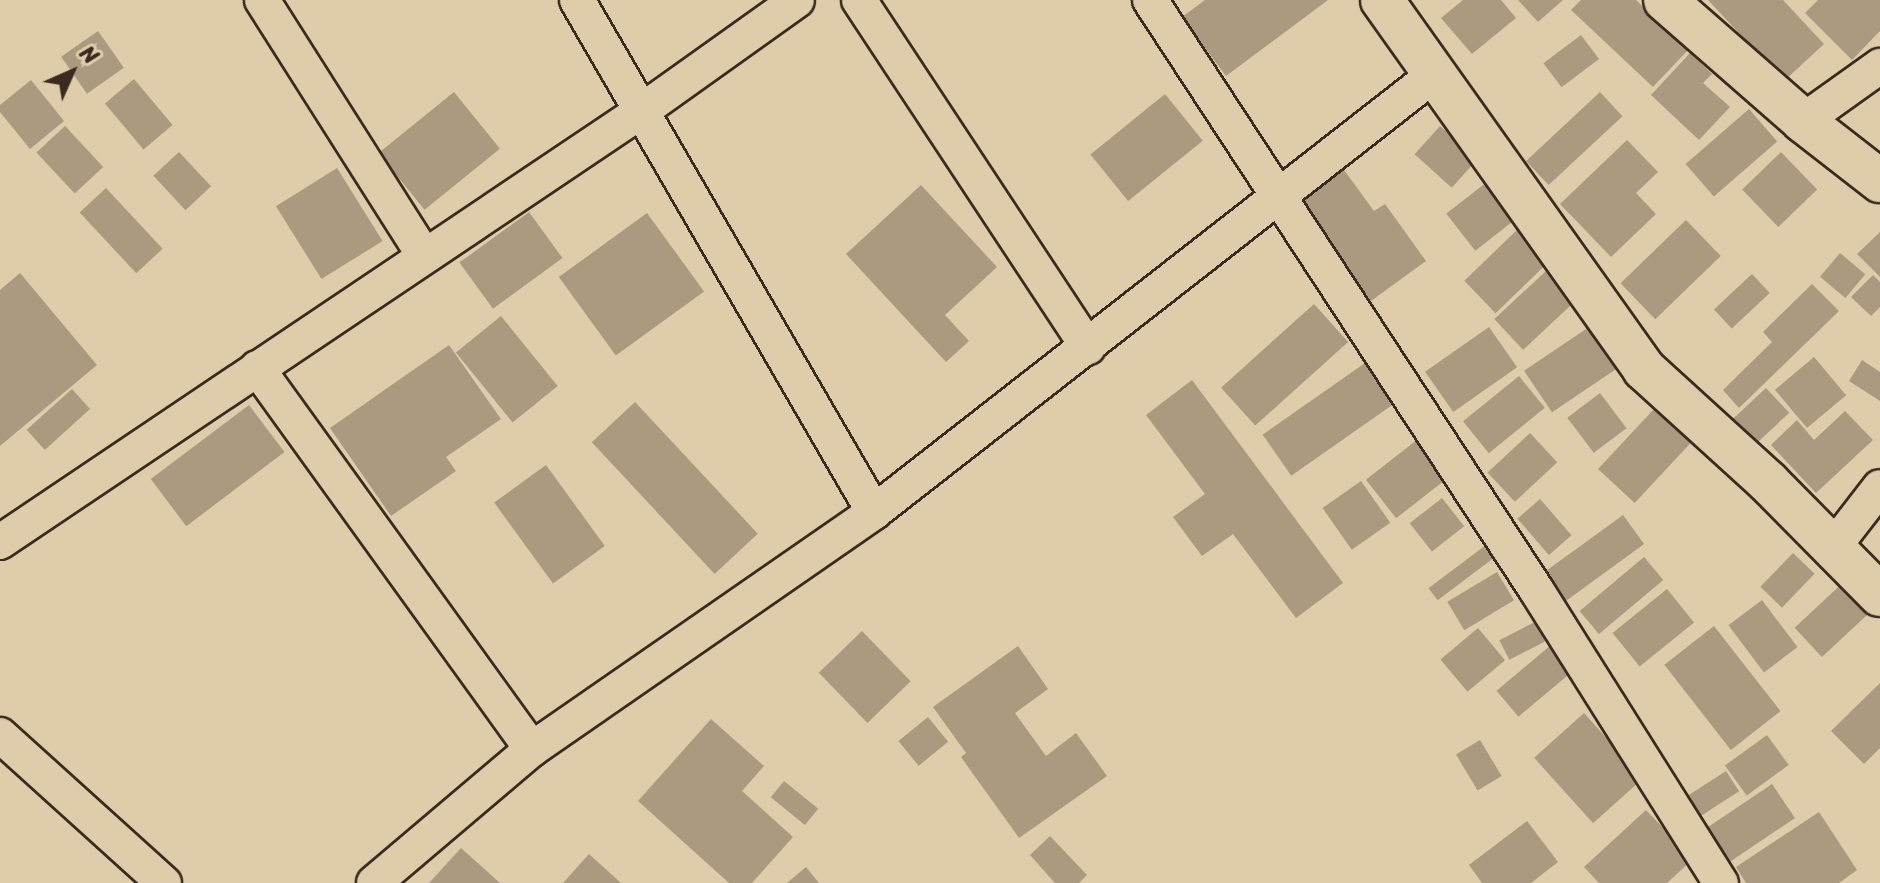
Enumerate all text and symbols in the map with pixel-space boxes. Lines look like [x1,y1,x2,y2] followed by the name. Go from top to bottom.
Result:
[32,32,112,112] north arrow
[70,35,109,74] text: N

